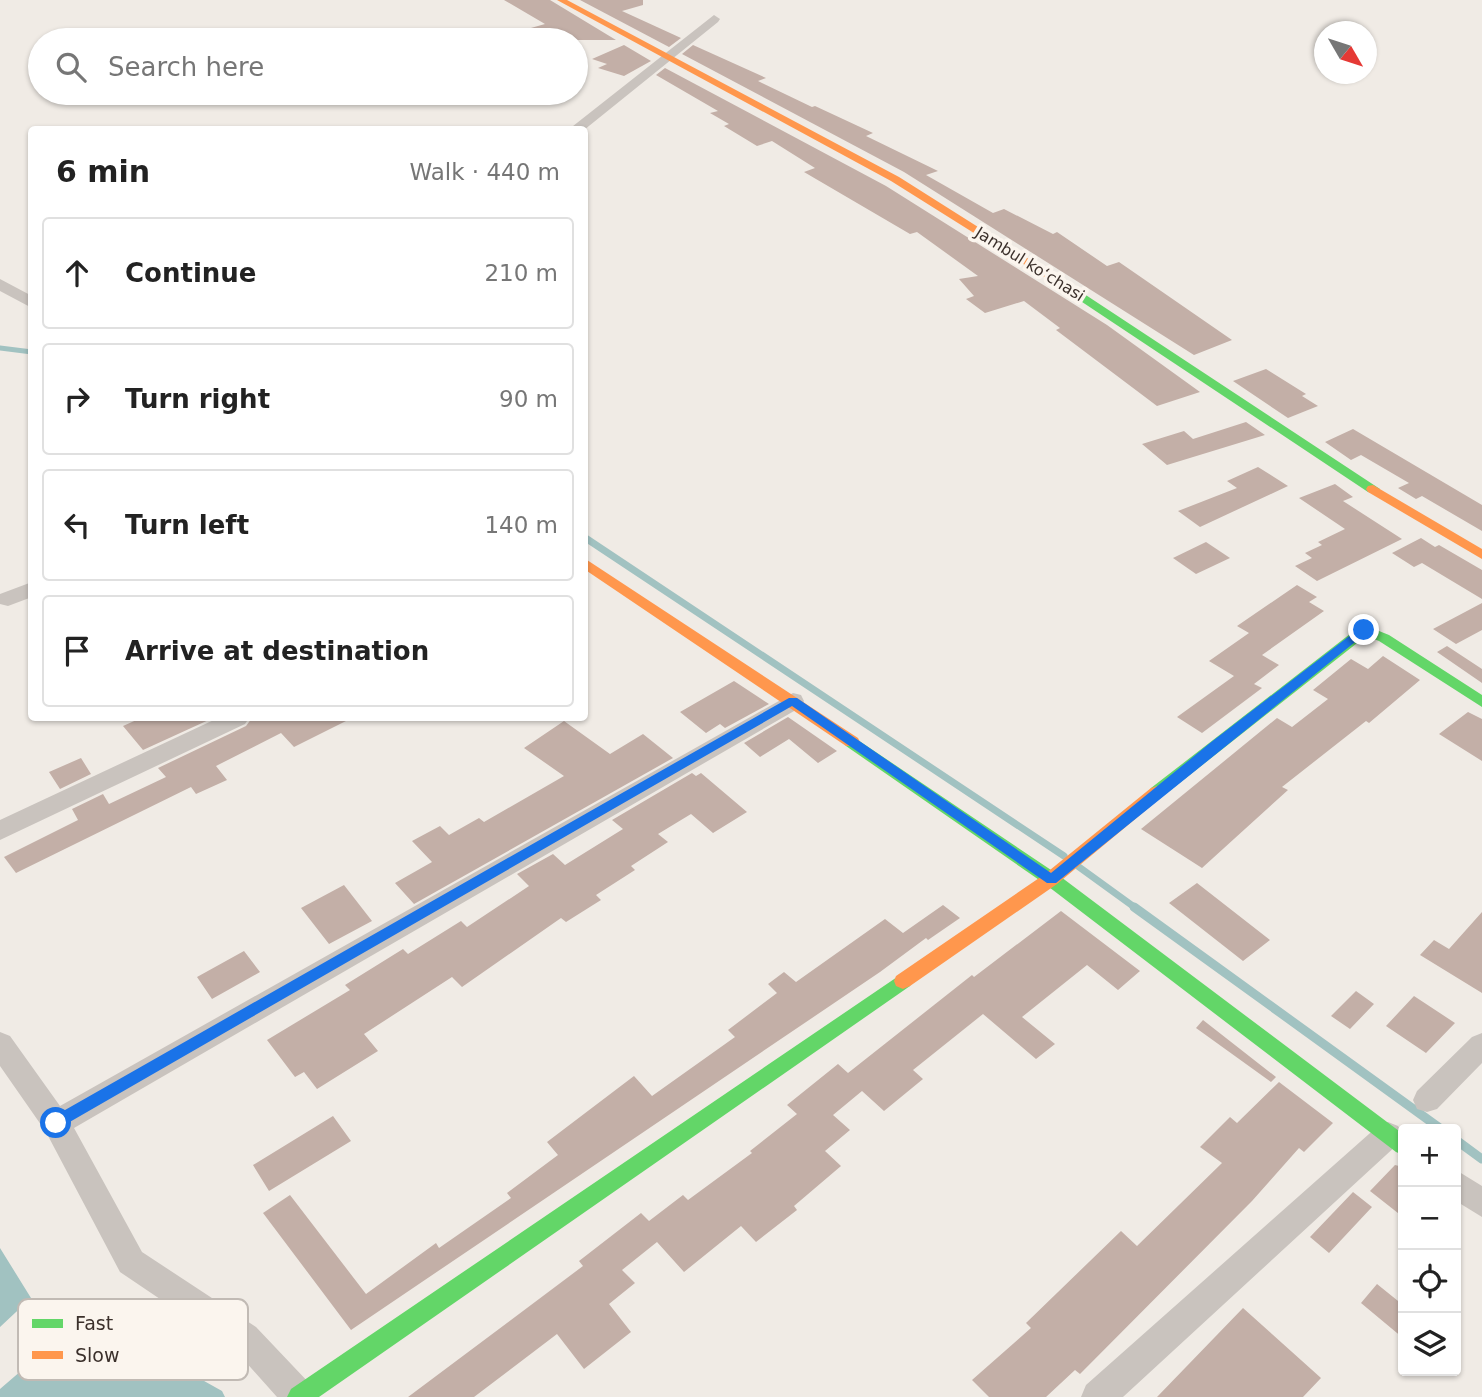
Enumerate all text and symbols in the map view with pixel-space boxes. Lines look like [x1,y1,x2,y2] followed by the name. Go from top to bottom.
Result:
[1314,21,1377,84] north arrow
[28,28,588,105] search box
[52,48,90,86] icon: search
[108,52,264,82] text: Search here
[56,154,150,189] text: 6 min
[409,159,560,185] text: Walk · 440 m
[971,222,1088,305] street label: Jambul ko‘chasi
[58,254,96,292] icon: ahead
[125,258,256,288] text: Continue
[484,260,558,286] text: 210 m
[58,380,96,418] icon: right
[125,384,270,414] text: Turn right
[499,386,558,412] text: 90 m
[58,506,96,544] icon: left
[125,510,249,540] text: Turn left
[484,512,558,538] text: 140 m
[1348,614,1379,645] route end
[58,632,96,670] icon: arrive
[125,636,429,666] text: Arrive at destination
[40,1107,71,1138] route start
[1398,1124,1461,1376] map controls
[1398,1124,1461,1187] button: +
[1398,1187,1461,1250] button: −
[1398,1250,1461,1313] button: locate
[18,1299,248,1380] legend
[75,1312,113,1334] text: Fast
[1398,1313,1461,1376] button: layers
[75,1344,120,1366] text: Slow

